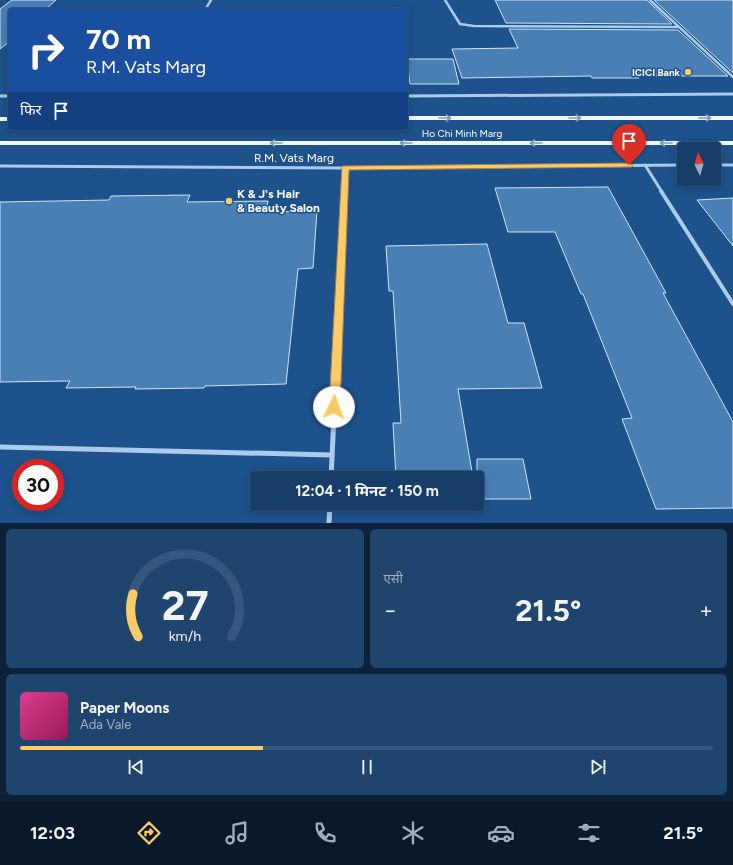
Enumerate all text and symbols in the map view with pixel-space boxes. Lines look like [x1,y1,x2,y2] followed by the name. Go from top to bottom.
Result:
[86,22,151,56] text: 70 m
[20,24,72,76] icon: right
[86,56,206,78] text: R.M. Vats Marg
[632,66,681,79] place label: ICICI Bank
[683,67,693,77] marker: ICICI Bank
[50,100,72,122] icon: arrive
[20,101,42,119] text: फिर
[438,114,451,122] one-way arrow
[568,114,581,122] one-way arrow
[698,114,711,122] one-way arrow
[612,124,646,165] pin
[422,127,502,140] street label: Ho Chi Minh Marg
[618,130,640,152] icon: arrive
[270,139,283,147] one-way arrow
[400,139,413,147] one-way arrow
[530,139,543,147] one-way arrow
[660,139,673,147] one-way arrow
[677,142,721,186] north arrow
[677,142,721,186] map controls
[254,151,334,165] street label: R.M. Vats Marg
[237,187,320,215] place label: K & J's Hair & Beauty Salon
[224,196,234,206] marker: K & J's Hair & Beauty Salon
[313,386,355,428] position arrow
[12,459,64,511] speed limit sign: 30
[295,482,439,500] text: 12:04 · 1 मिनट · 150 m
[384,571,403,586] text: एसी
[161,579,208,629] text: 27
[515,592,581,629] text: 21.5°
[384,597,397,624] text: −
[699,597,713,624] text: +
[168,626,201,644] text: km/h
[80,699,169,717] text: Paper Moons
[80,717,131,732] text: Ada Vale
[125,756,147,778] icon: previous
[356,756,378,778] icon: pause
[587,756,609,778] icon: next
[135,819,163,847] icon: directions
[223,819,251,847] icon: music
[311,819,339,847] icon: phone
[399,819,427,847] icon: climate
[487,819,515,847] icon: car
[575,819,603,847] icon: filters
[30,822,75,844] text: 12:03
[663,822,703,844] text: 21.5°

